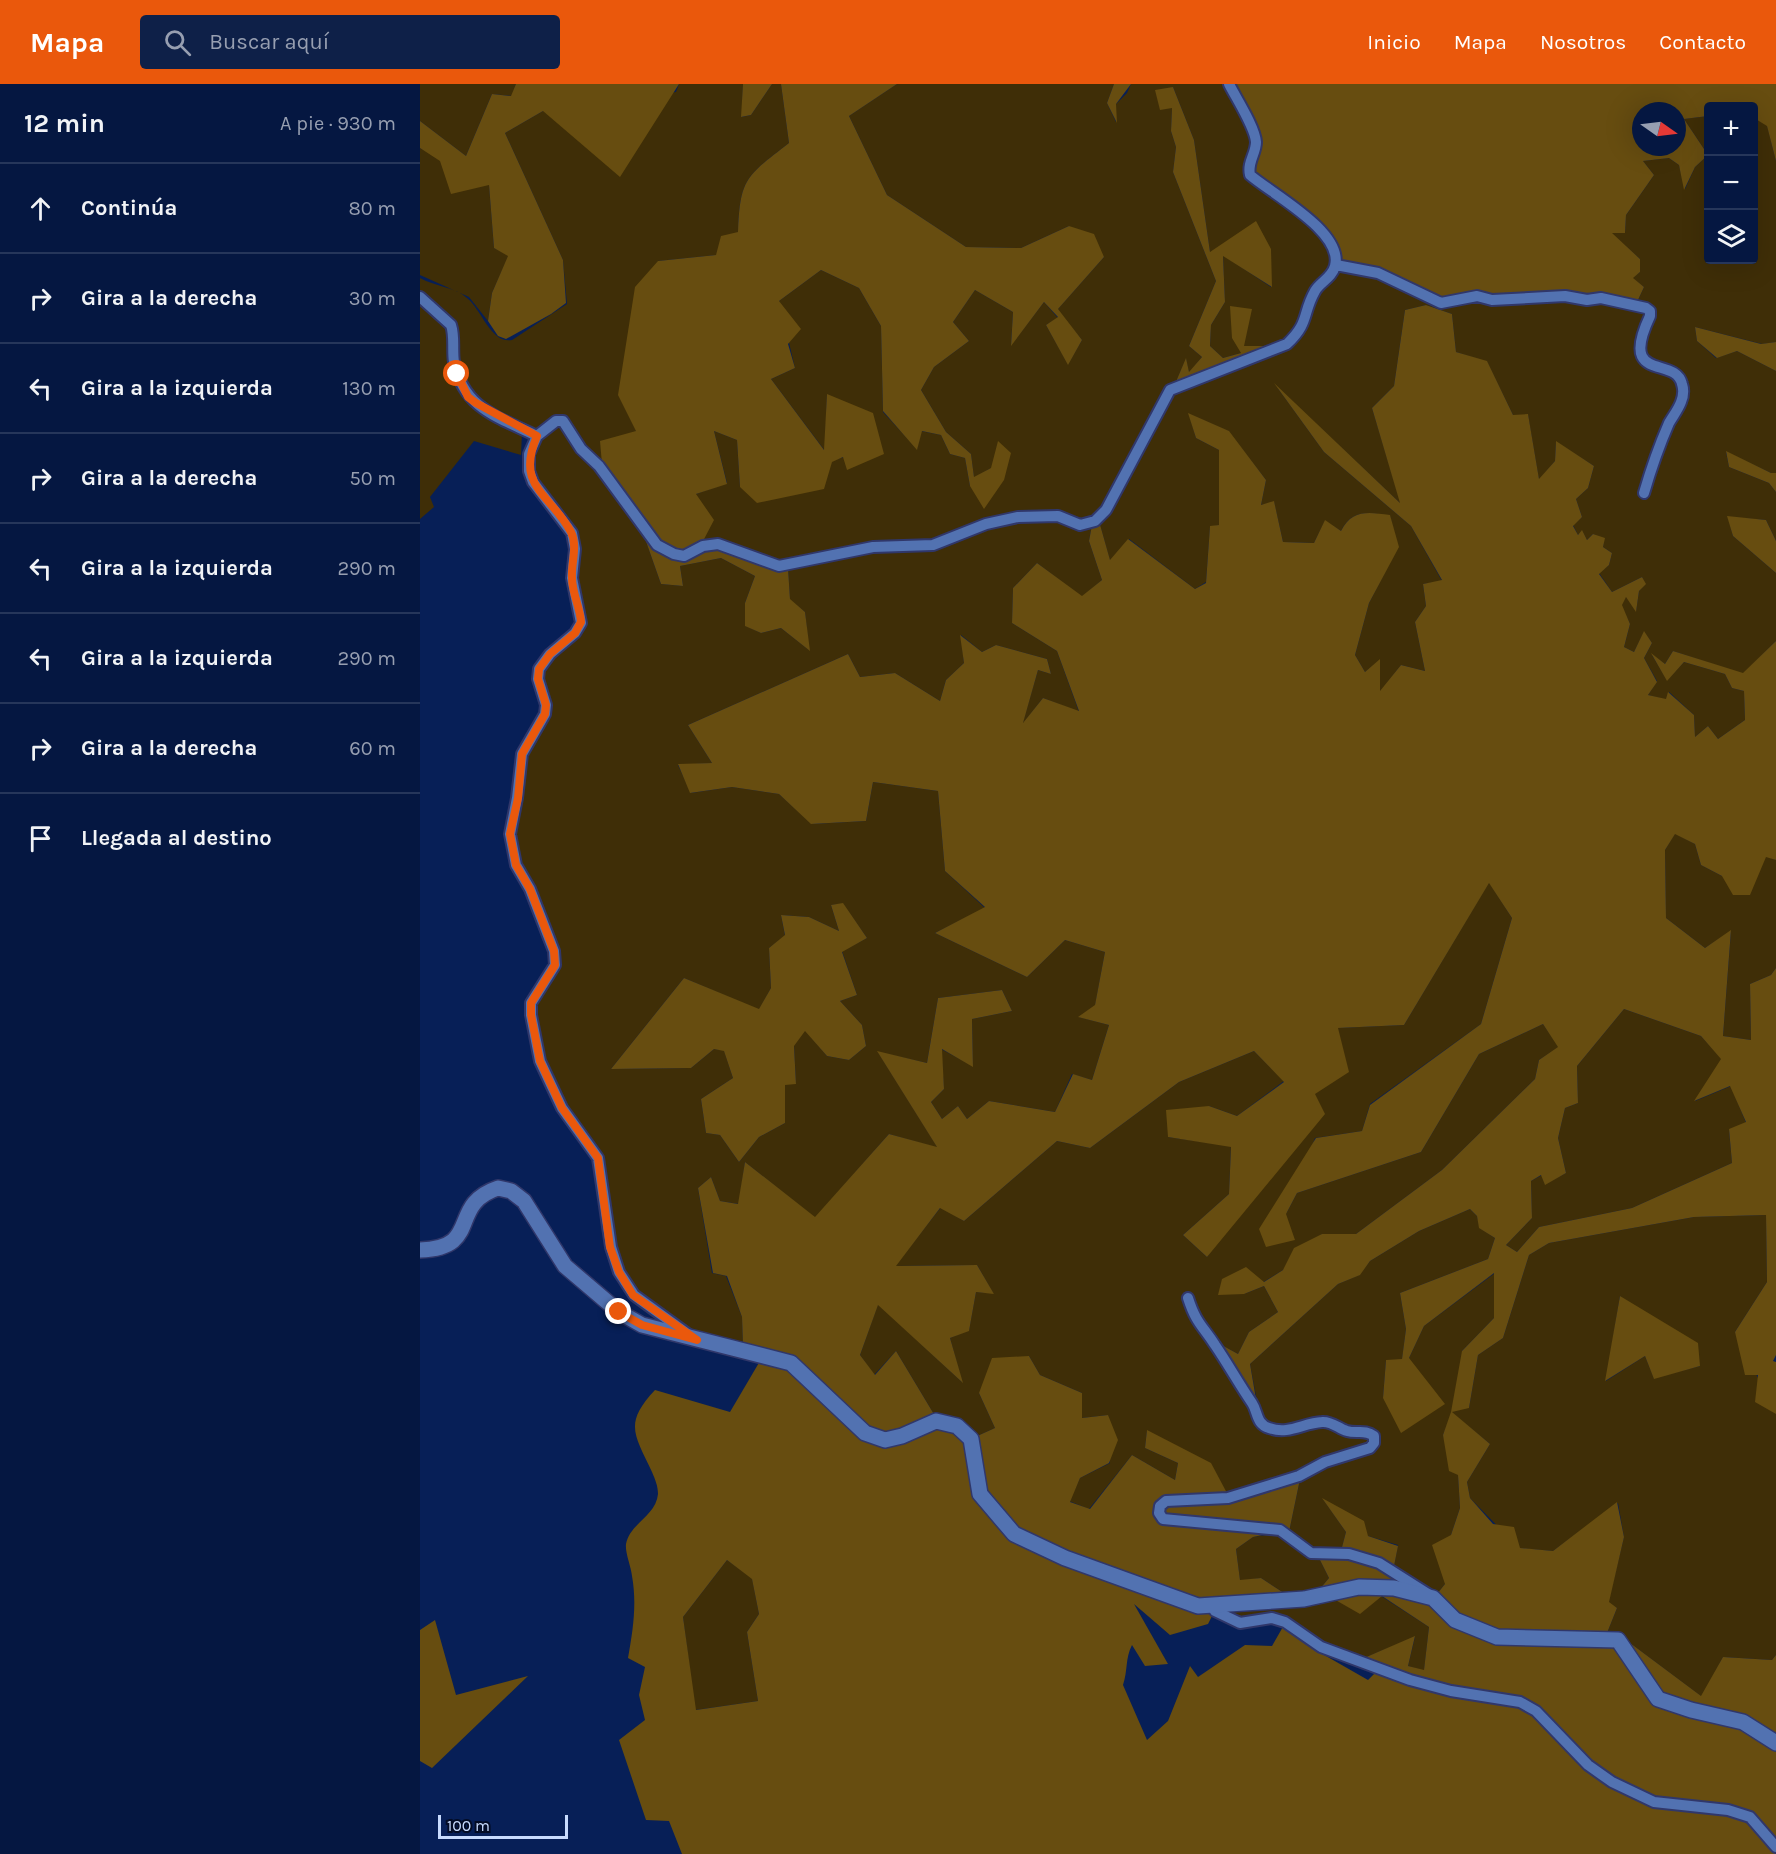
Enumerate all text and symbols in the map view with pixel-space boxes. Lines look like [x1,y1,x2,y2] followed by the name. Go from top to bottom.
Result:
[140,15,560,69] search box
[30,26,104,59] text: Mapa
[161,26,194,59] icon: search
[209,29,329,55] text: Buscar aquí
[1367,30,1421,54] text: Inicio
[1454,30,1507,54] text: Mapa
[1540,30,1626,54] text: Nosotros
[1659,30,1746,54] text: Contacto
[1632,102,1686,156] north arrow
[1704,102,1758,264] map controls
[1704,102,1758,156] button: +
[24,108,105,139] text: 12 min
[280,112,396,135] text: A pie · 930 m
[1704,156,1758,210] button: −
[24,192,57,225] icon: ahead
[81,195,177,221] text: Continúa
[348,197,396,220] text: 80 m
[1704,210,1758,264] button: layers
[24,282,57,315] icon: right
[81,285,257,311] text: Gira a la derecha
[349,287,396,310] text: 30 m
[443,360,469,386] route start
[24,372,57,405] icon: left
[81,375,273,401] text: Gira a la izquierda
[342,377,396,400] text: 130 m
[24,462,57,495] icon: right
[81,465,257,491] text: Gira a la derecha
[349,467,396,490] text: 50 m
[24,552,57,585] icon: left
[81,555,273,581] text: Gira a la izquierda
[337,557,396,580] text: 290 m
[24,642,57,675] icon: left
[81,645,273,671] text: Gira a la izquierda
[337,647,396,670] text: 290 m
[24,732,57,765] icon: right
[81,735,257,761] text: Gira a la derecha
[349,737,396,760] text: 60 m
[24,822,57,855] icon: arrive
[81,825,272,851] text: Llegada al destino
[605,1298,631,1324] route end
[438,1812,568,1840] scale bar
[447,1816,490,1835] text: 100 m

